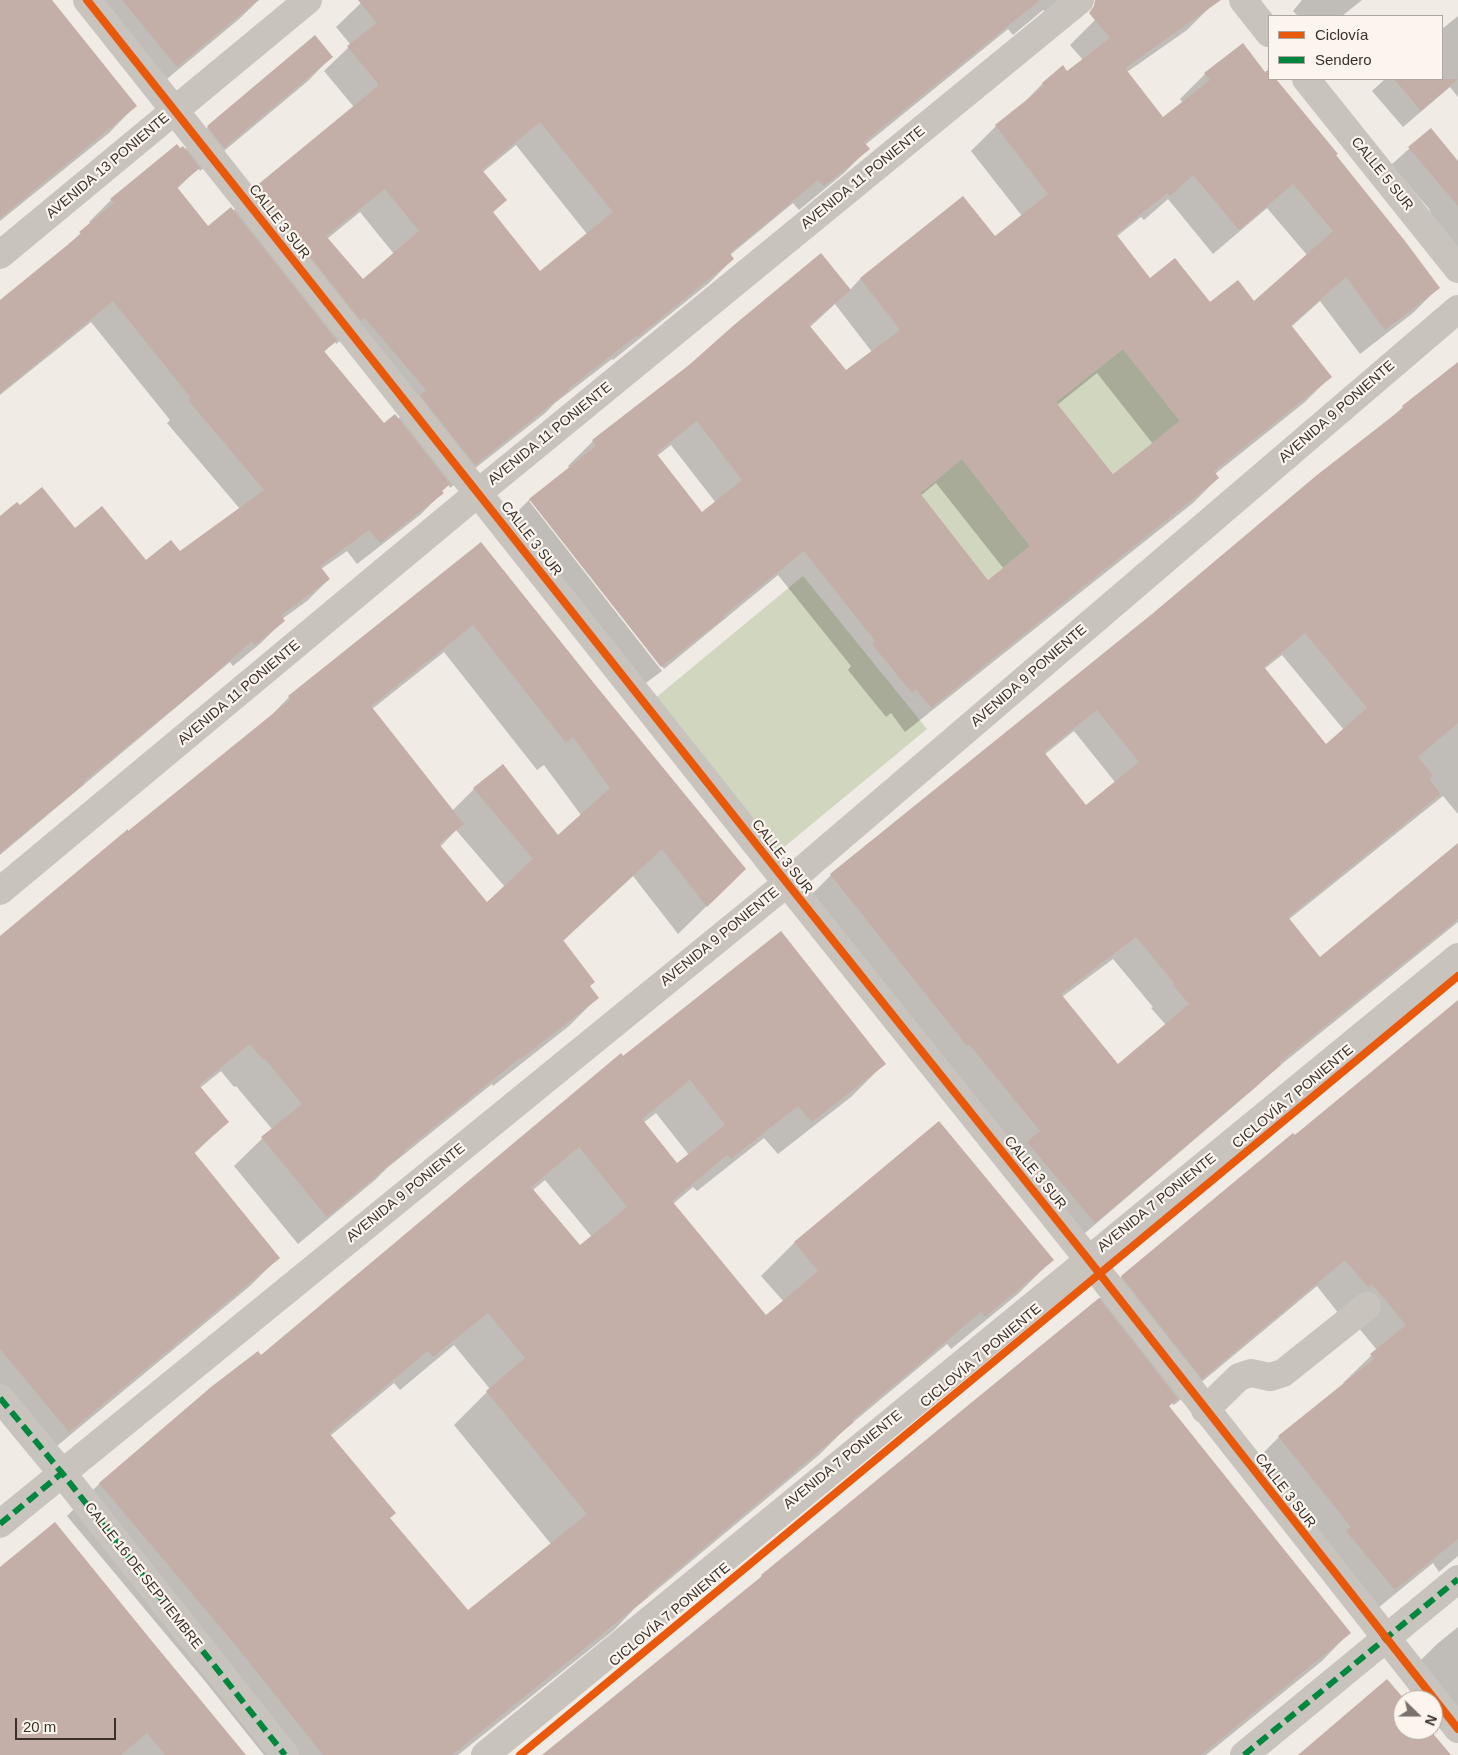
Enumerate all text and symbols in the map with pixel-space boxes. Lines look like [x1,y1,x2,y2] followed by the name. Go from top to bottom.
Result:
[1268,15,1443,80] legend
[1315,26,1368,43] text: Ciclovía
[1315,51,1372,68] text: Sendero
[43,110,173,222] street label: AVENIDA 13 PONIENTE
[798,123,928,233] street label: AVENIDA 11 PONIENTE
[1347,134,1417,214] street label: CALLE 5 SUR
[245,182,313,262] street label: CALLE 3 SUR
[1276,357,1398,467] street label: AVENIDA 9 PONIENTE
[485,379,615,489] street label: AVENIDA 11 PONIENTE
[497,499,565,579] street label: CALLE 3 SUR
[968,621,1090,731] street label: AVENIDA 9 PONIENTE
[174,637,304,749] street label: AVENIDA 11 PONIENTE
[748,817,816,897] street label: CALLE 3 SUR
[657,884,783,990] street label: AVENIDA 9 PONIENTE
[1229,1042,1357,1152] street label: CICLOVÍA 7 PONIENTE
[1000,1133,1070,1213] street label: CALLE 3 SUR
[343,1140,469,1246] street label: AVENIDA 9 PONIENTE
[1094,1150,1220,1256] street label: AVENIDA 7 PONIENTE
[917,1301,1045,1411] street label: CICLOVÍA 7 PONIENTE
[780,1407,906,1513] street label: AVENIDA 7 PONIENTE
[1251,1451,1319,1531] street label: CALLE 3 SUR
[81,1499,205,1653] street label: CALLE 16 DE SEPTIEMBRE
[606,1560,734,1670] street label: CICLOVÍA 7 PONIENTE
[1393,1690,1443,1740] north arrow
[18,1708,119,1740] scale bar
[1422,1713,1440,1728] text: N
[23,1718,56,1735] text: 20 m

